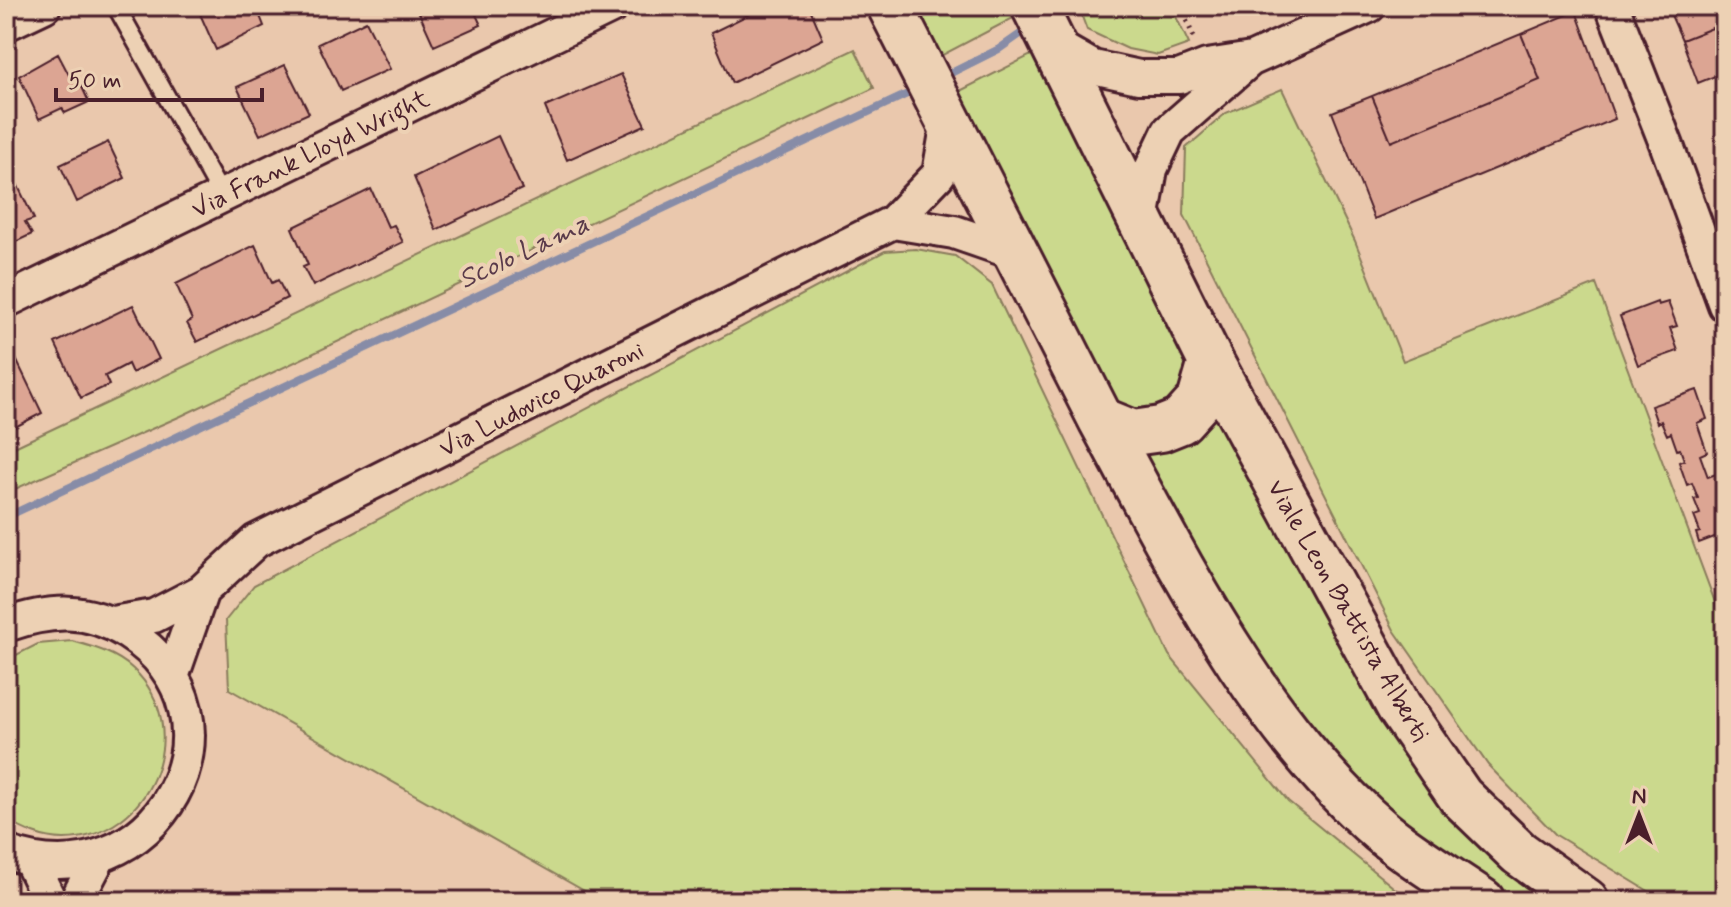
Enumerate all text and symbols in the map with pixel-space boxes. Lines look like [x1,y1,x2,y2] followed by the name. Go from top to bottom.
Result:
[56,52,262,102] scale bar
[68,66,122,97] text: 50 m
[186,82,437,230] street label: Via Frank Lloyd Wright
[453,206,595,299] water label: Scolo Lama
[434,333,650,466] street label: Via Ludovico Quaroni
[1258,474,1436,748] street label: Viale Leon Battista Alberti
[1599,775,1679,855] north arrow
[1632,783,1646,811] text: N

